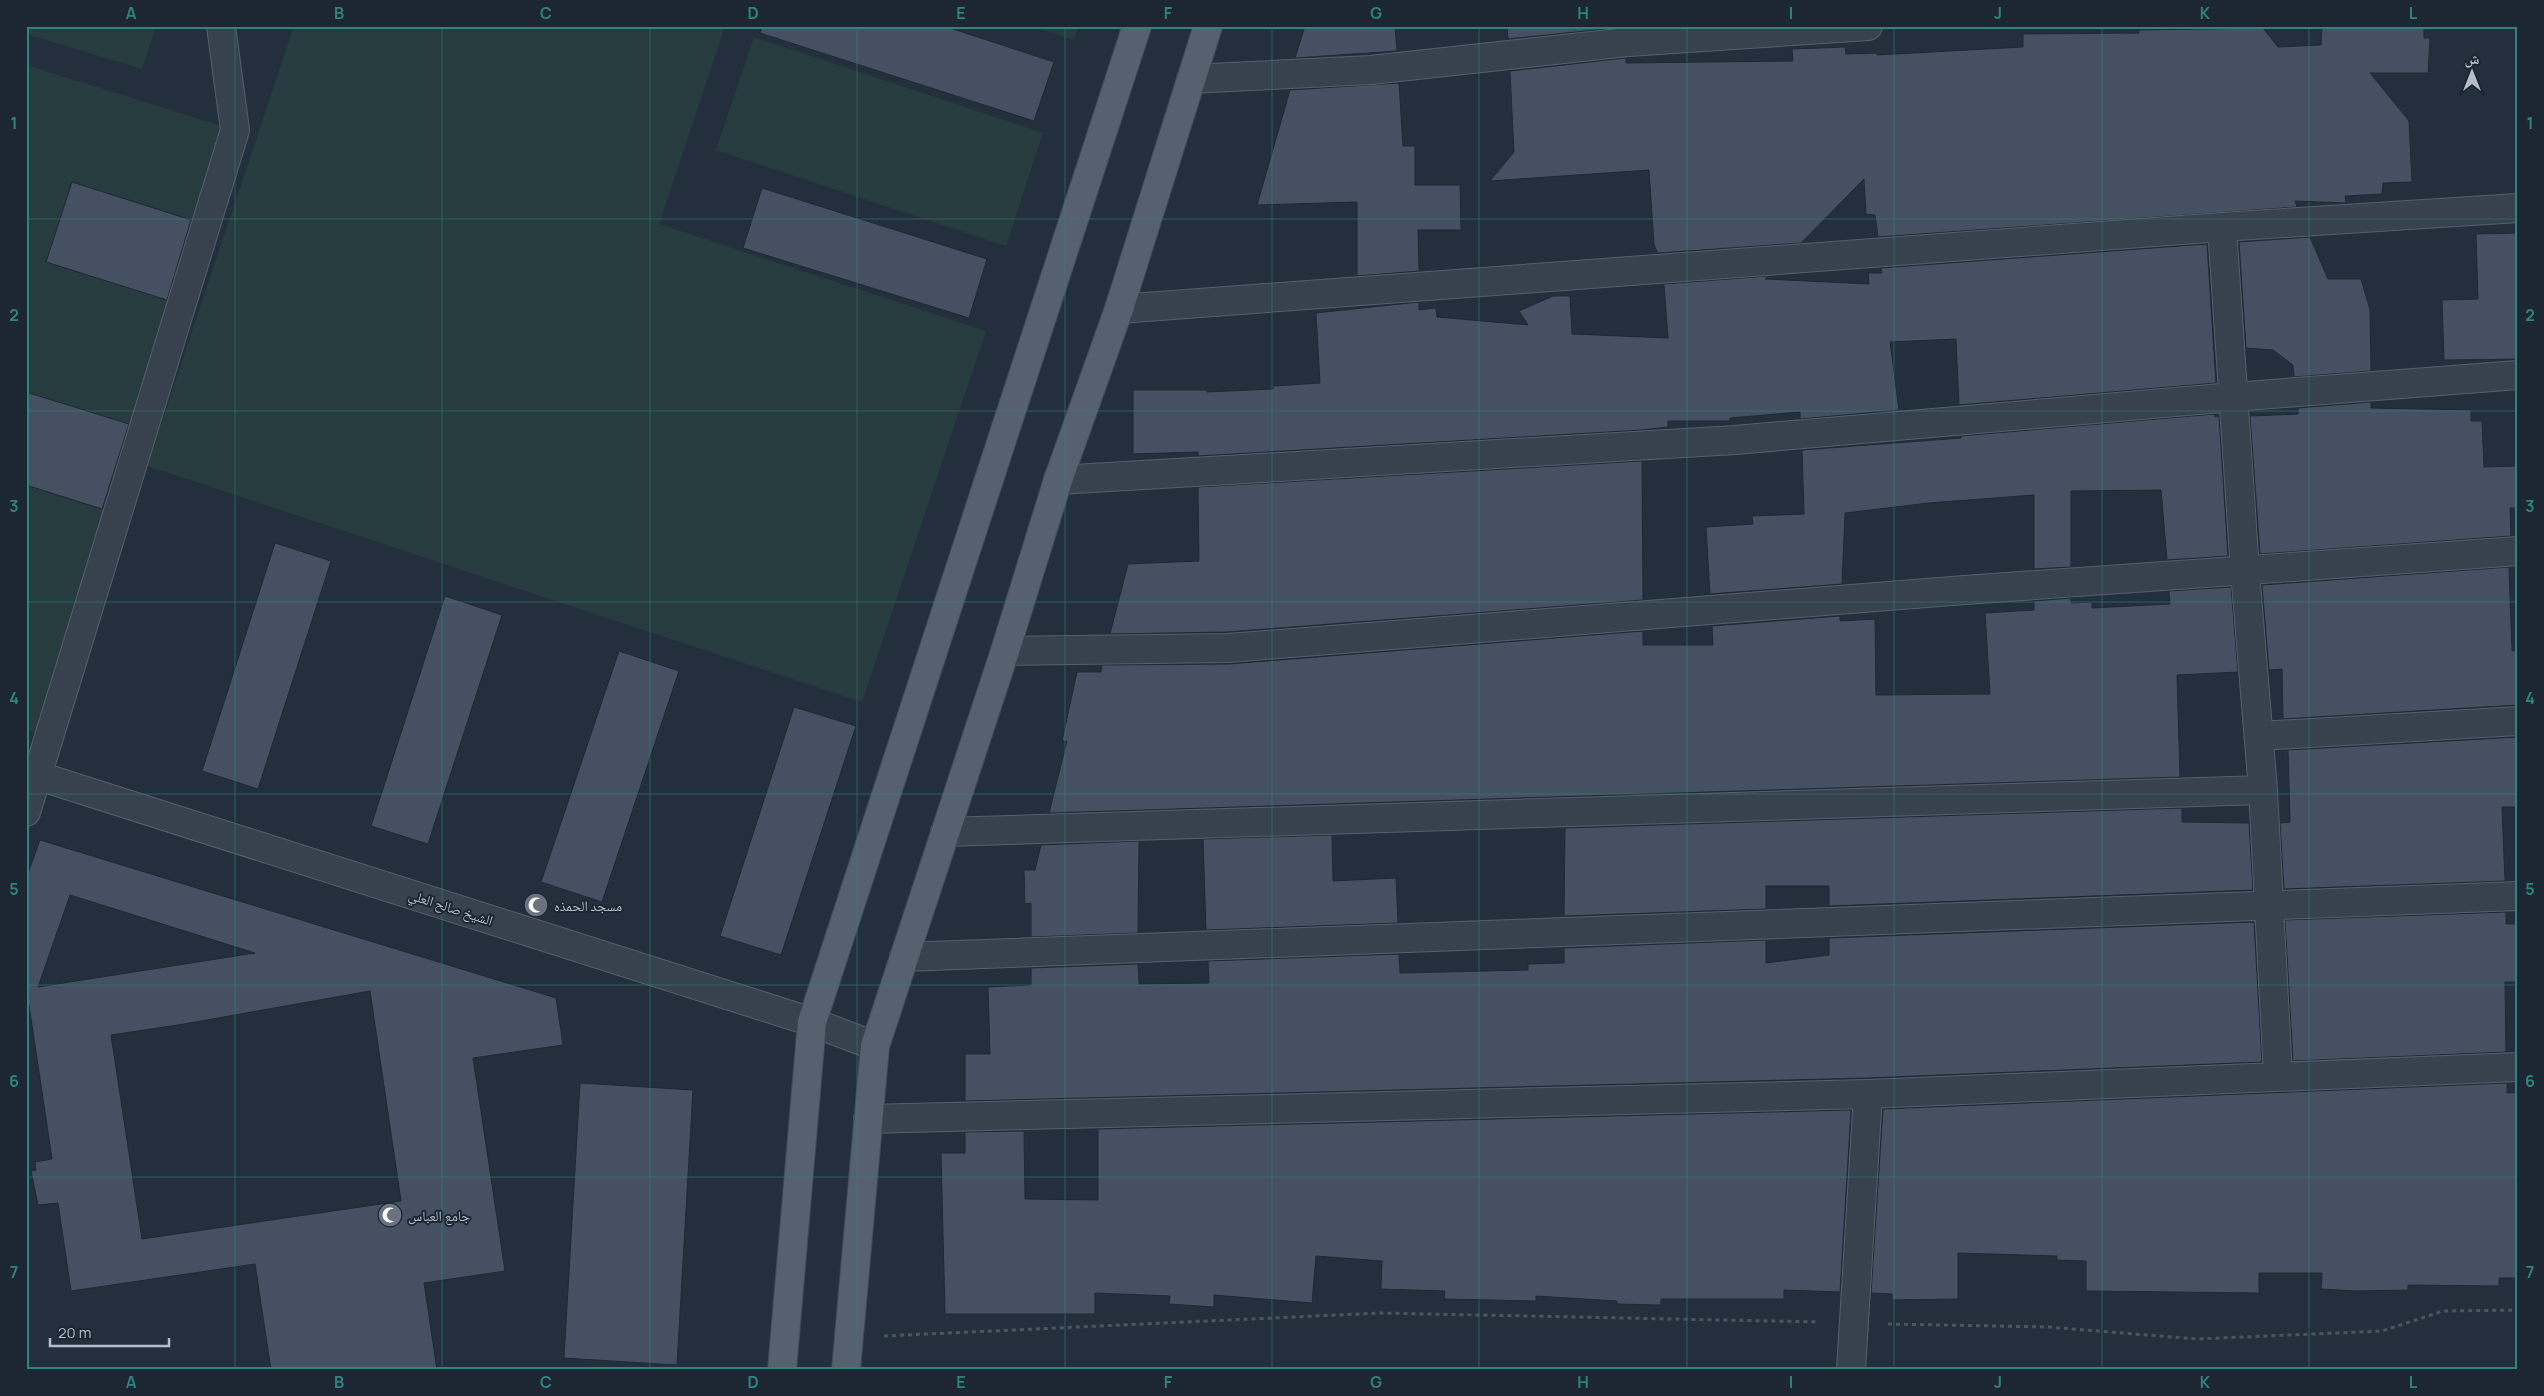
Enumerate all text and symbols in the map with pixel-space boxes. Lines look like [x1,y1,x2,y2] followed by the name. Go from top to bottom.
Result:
[126,2,137,24] text: A
[334,2,344,24] text: B
[540,2,552,24] text: C
[747,2,759,24] text: D
[956,2,966,24] text: E
[1164,2,1173,24] text: F
[1370,2,1382,24] text: G
[1577,2,1589,24] text: H
[1789,2,1793,24] text: I
[1994,2,2002,24] text: J
[2200,2,2211,24] text: K
[2409,2,2418,24] text: L
[2446,48,2496,98] north arrow
[2465,49,2480,68] text: ش
[10,112,18,134] text: 1
[2526,112,2534,134] text: 1
[9,304,19,326] text: 2
[2525,304,2535,326] text: 2
[9,495,19,517] text: 3
[2525,495,2535,517] text: 3
[9,687,19,709] text: 4
[2525,687,2535,709] text: 4
[9,878,19,900] text: 5
[2525,878,2535,900] text: 5
[406,884,496,932] street label: الشيخ صالح العلي
[523,892,549,918] mosque icon: مسجد الحمذه
[554,896,622,915] place label: مسجد الحمذه
[9,1070,19,1092] text: 6
[2525,1070,2535,1092] text: 6
[377,1202,403,1228] mosque icon: جامع العباس
[408,1206,470,1226] place label: جامع العباس
[10,1261,18,1283] text: 7
[2526,1261,2534,1283] text: 7
[50,1316,169,1348] scale bar
[58,1322,91,1343] text: 20 m
[126,1371,137,1393] text: A
[334,1371,344,1393] text: B
[540,1371,552,1393] text: C
[747,1371,759,1393] text: D
[956,1371,966,1393] text: E
[1164,1371,1173,1393] text: F
[1370,1371,1382,1393] text: G
[1577,1371,1589,1393] text: H
[1789,1371,1793,1393] text: I
[1994,1371,2002,1393] text: J
[2200,1371,2211,1393] text: K
[2409,1371,2418,1393] text: L

